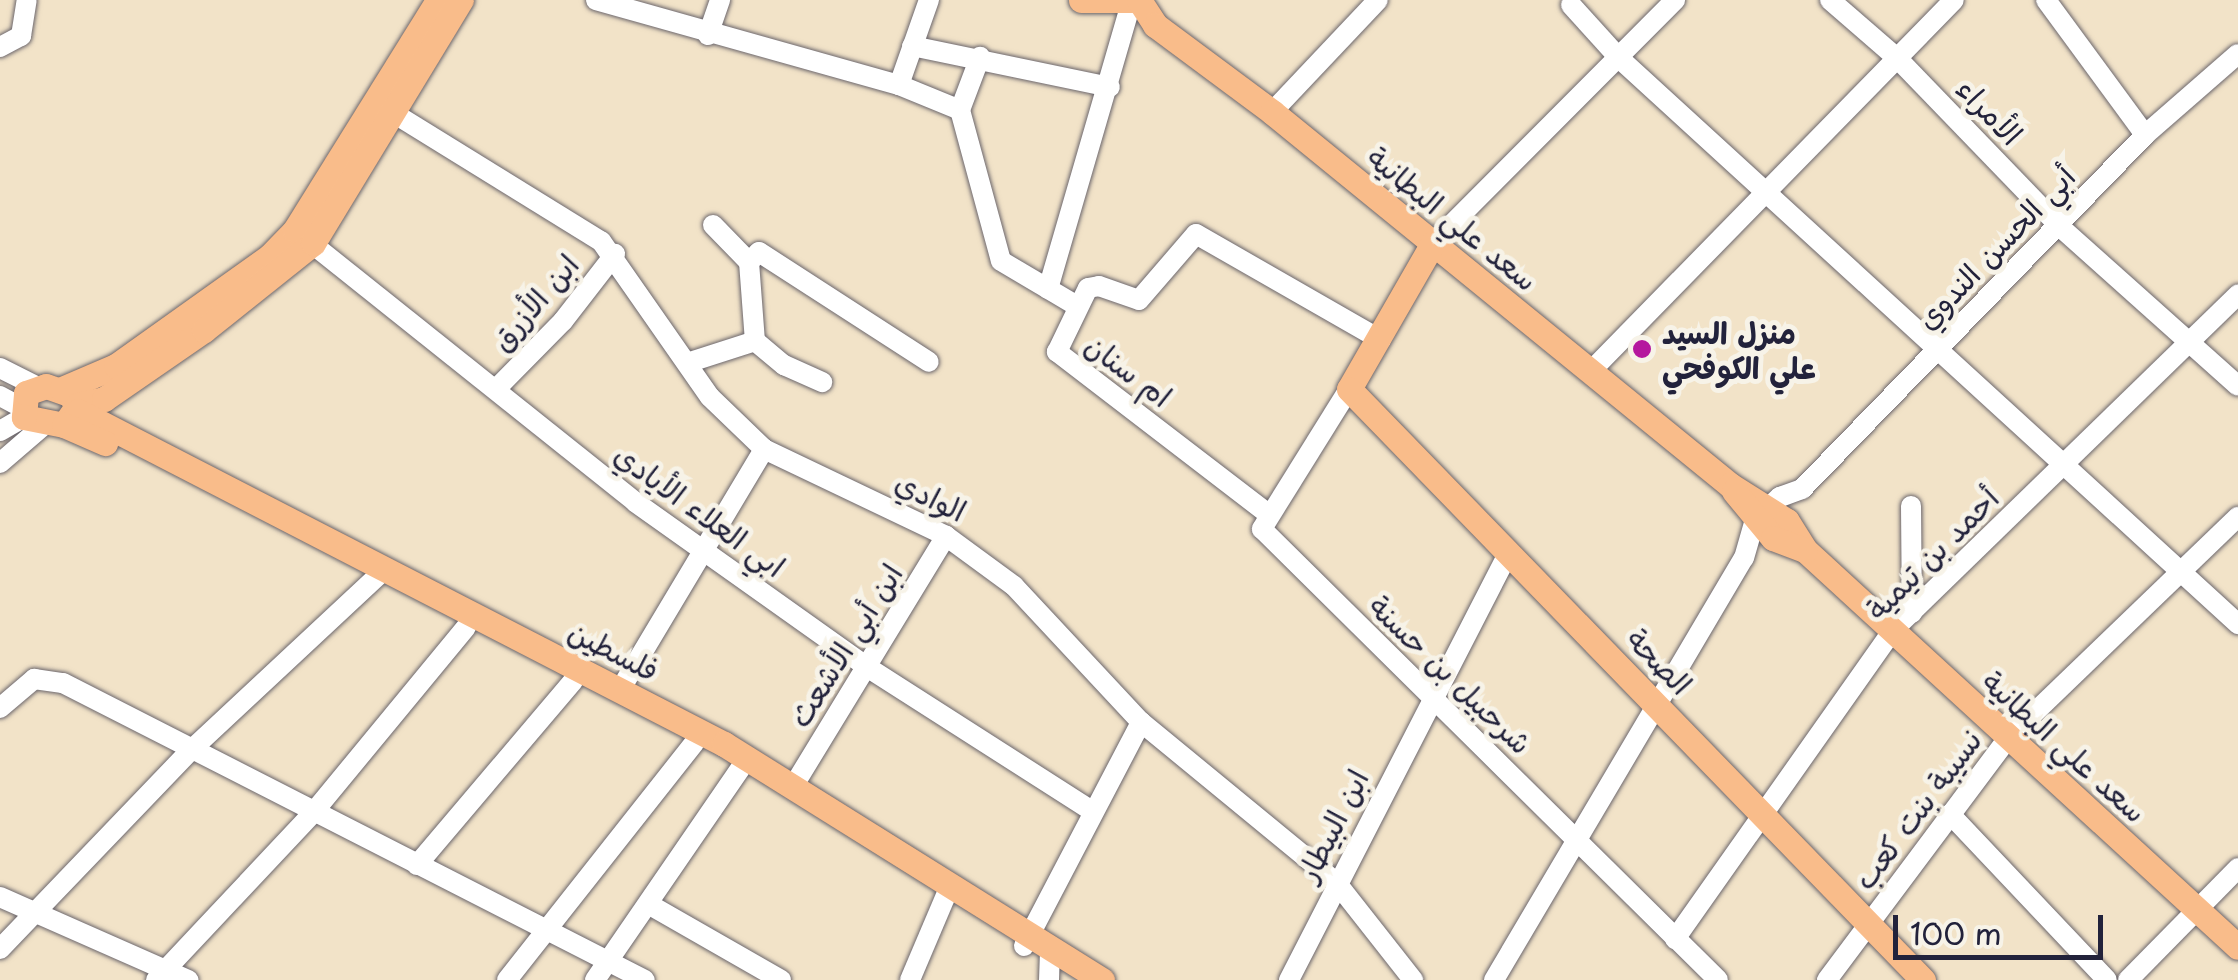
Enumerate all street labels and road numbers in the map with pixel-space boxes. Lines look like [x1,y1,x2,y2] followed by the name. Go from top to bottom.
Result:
[1950,70,2030,152] street label: الأمراء
[1361,138,1545,298] street label: سعد علي البطانية
[1908,158,2082,336] street label: أبي الحسن الندوي
[482,247,586,357] street label: ابن الأزرق
[1079,326,1179,414] street label: ام سنان
[608,436,792,584] street label: ابي العلاء الأيادي
[890,463,972,529] street label: الوادي
[1858,479,2006,627] street label: أحمد بن تيمية
[781,557,909,733] street label: ابن أبي الأشعث
[1362,587,1540,761] street label: شرحبيل بن حسنة
[563,612,665,688] street label: فلسطين
[1620,620,1700,702] street label: الصحة
[1975,663,2155,829] street label: سعد علي البطانية
[1845,722,1989,896] street label: نسيبة بنت كعب
[1289,763,1375,887] street label: ابن البيطار

